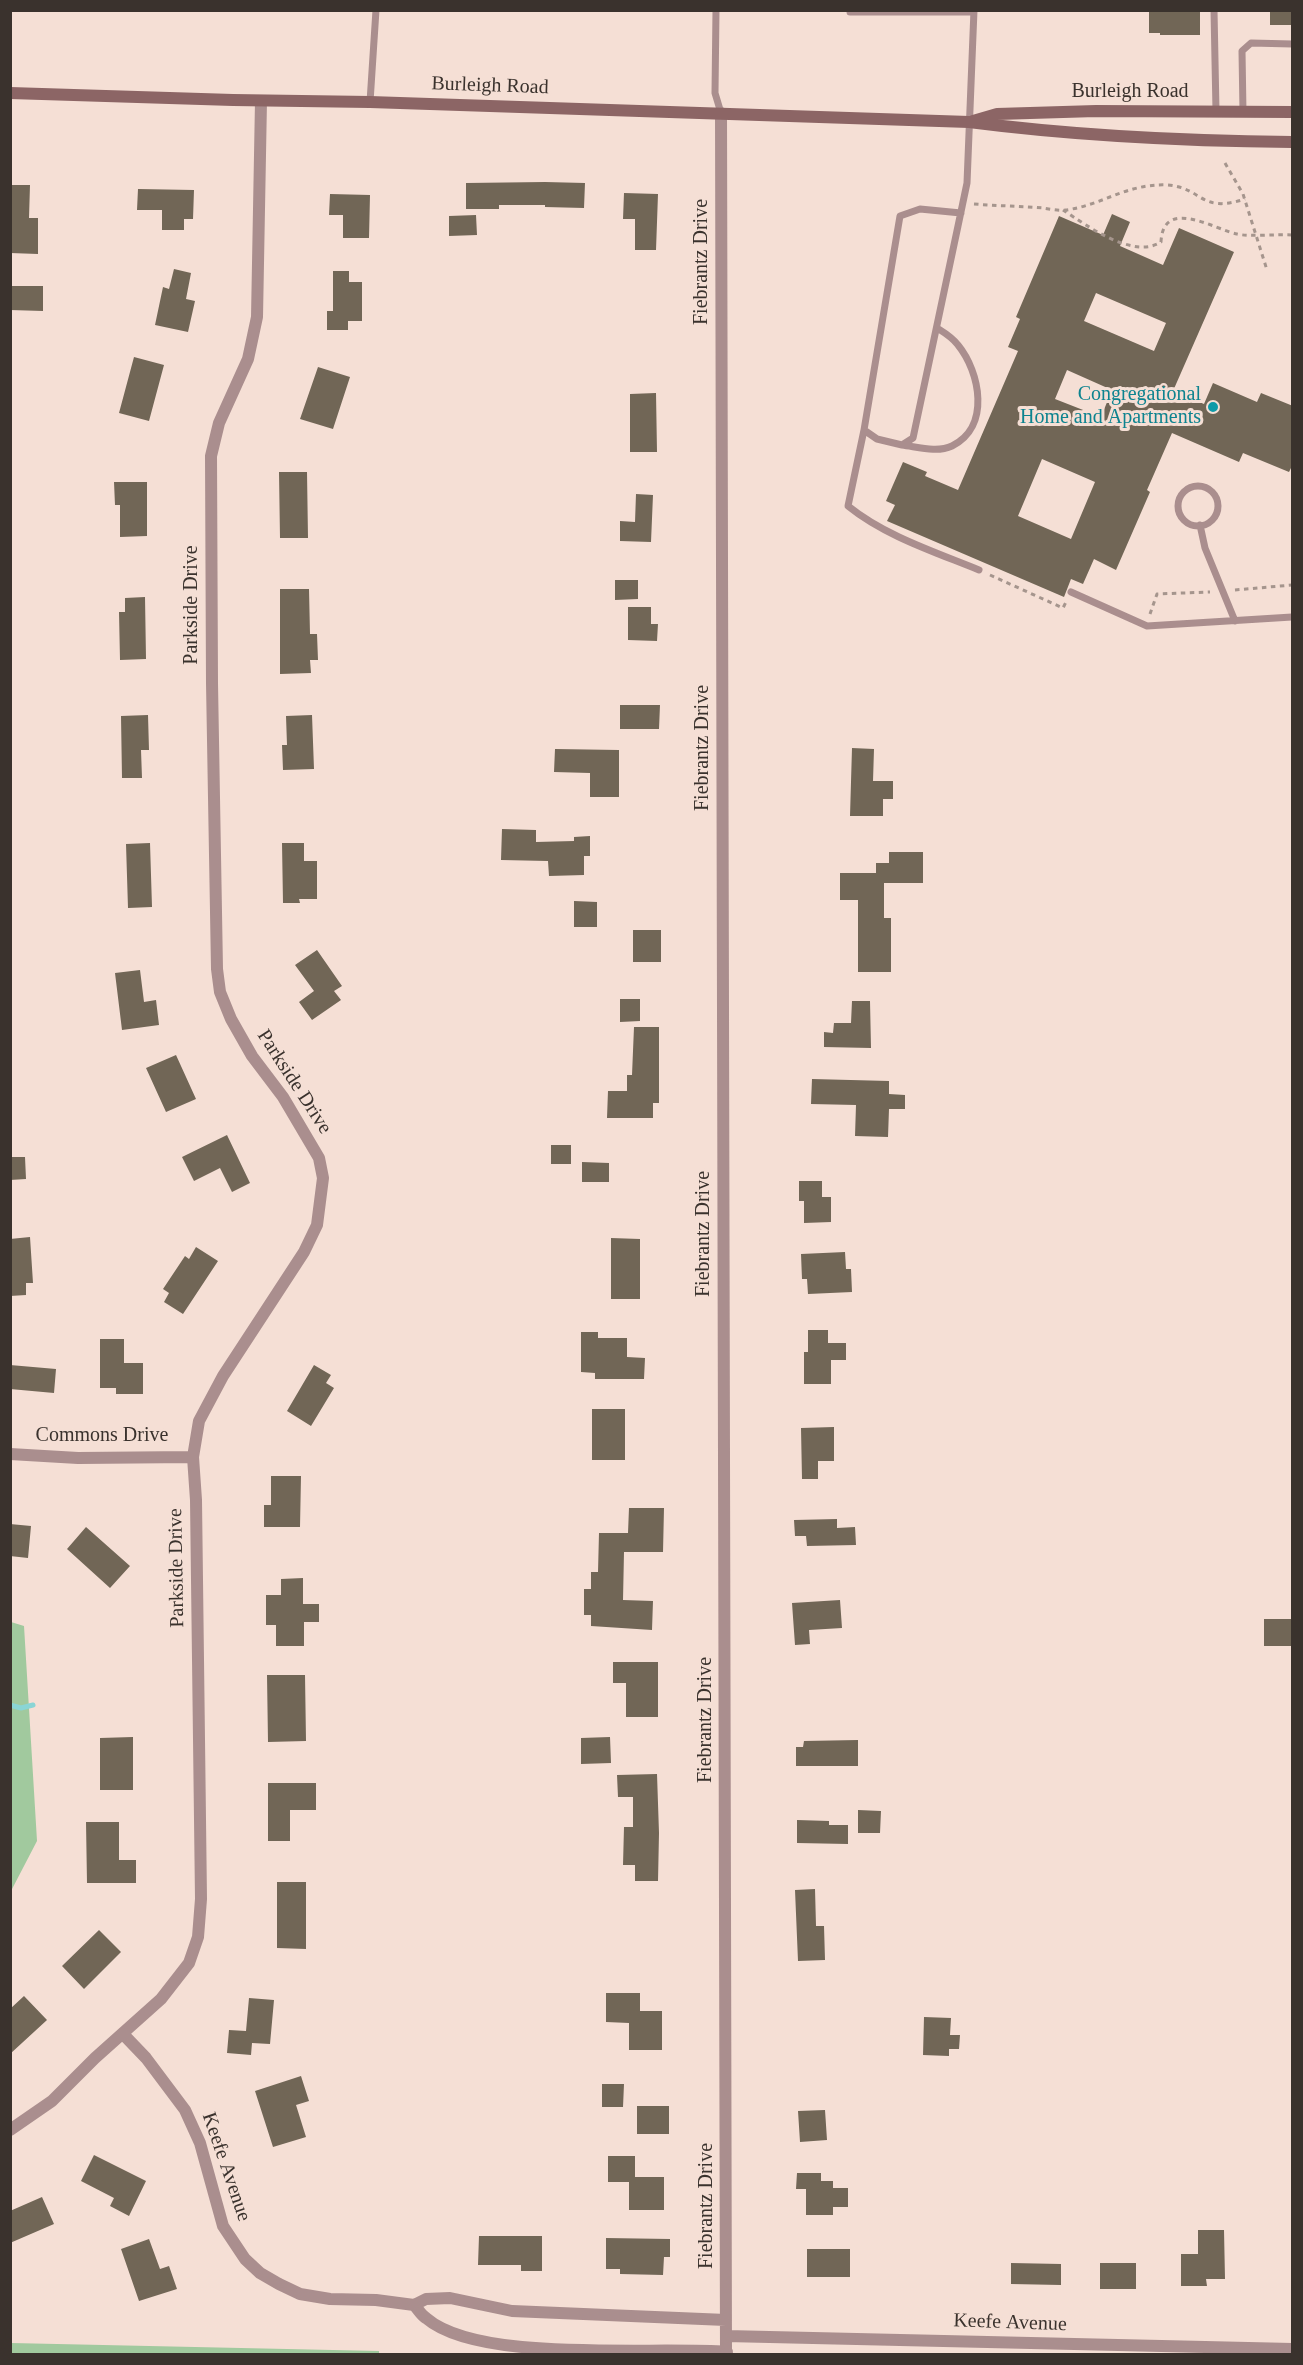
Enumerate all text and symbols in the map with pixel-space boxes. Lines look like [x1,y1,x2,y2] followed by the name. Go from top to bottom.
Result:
[431,72,549,100] street label: Burleigh Road
[1071,80,1189,104] street label: Burleigh Road
[690,199,714,325] street label: Fiebrantz Drive
[1020,383,1201,430] place label: Congregational Home and Apartments
[1206,400,1220,414] marker: Congregational Home and Apartments
[180,545,204,665] street label: Parkside Drive
[691,685,715,811] street label: Fiebrantz Drive
[251,1025,337,1139] street label: Parkside Drive
[692,1171,716,1297] street label: Fiebrantz Drive
[36,1424,168,1448] street label: Commons Drive
[164,1508,190,1628] street label: Parkside Drive
[694,1657,718,1783] street label: Fiebrantz Drive
[196,2109,256,2225] street label: Keefe Avenue
[695,2143,719,2269] street label: Fiebrantz Drive
[953,2309,1067,2337] street label: Keefe Avenue

